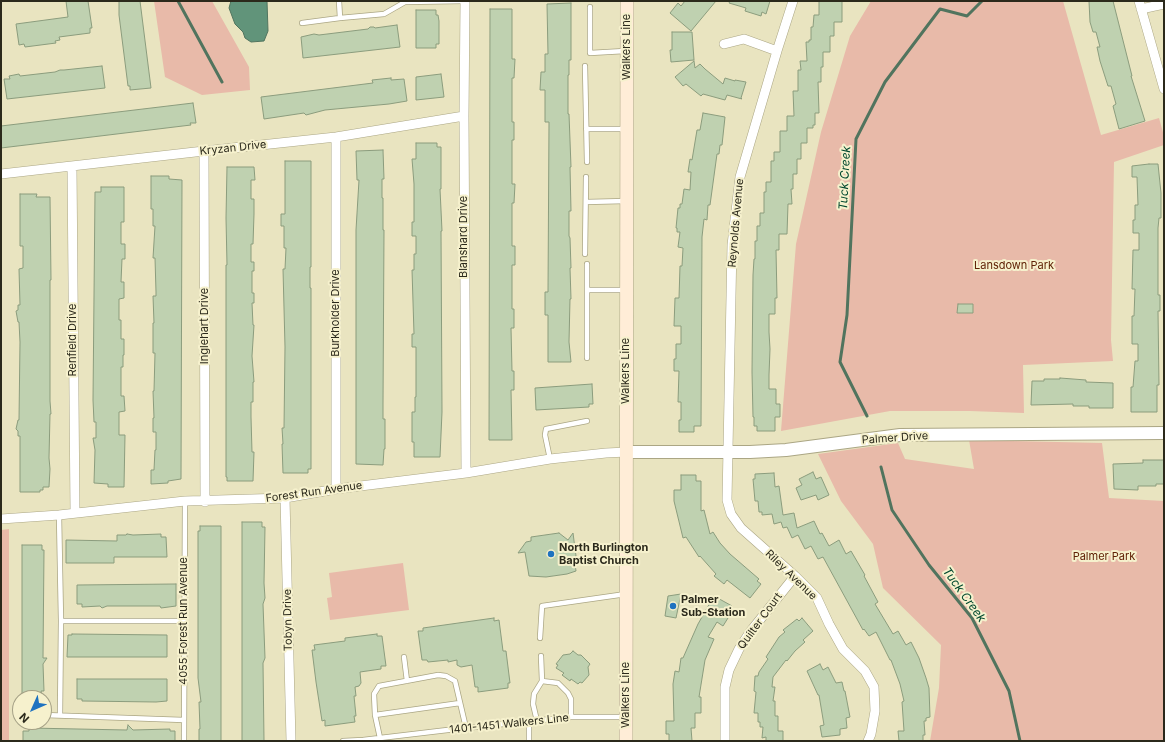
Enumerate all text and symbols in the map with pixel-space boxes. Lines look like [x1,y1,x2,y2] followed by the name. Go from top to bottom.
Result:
[620,14,634,80] street label: Walkers Line
[199,138,267,158] street label: Kryzan Drive
[836,146,854,210] water label: Tuck Creek
[726,178,746,268] street label: Reynolds Avenue
[457,196,471,278] street label: Blanshard Drive
[974,259,1054,273] park label: Lansdown Park
[329,269,343,357] street label: Burkholder Drive
[198,288,212,364] street label: Inglehart Drive
[66,304,80,376] street label: Renfield Drive
[619,338,633,404] street label: Walkers Line
[861,429,929,447] street label: Palmer Drive
[265,479,363,505] street label: Forest Run Avenue
[559,541,648,567] place label: North Burlington Baptist Church
[762,547,820,603] street label: Riley Avenue
[546,549,556,559] marker: North Burlington Baptist Church
[1073,550,1135,564] park label: Palmer Park
[177,557,191,685] street label: 4055 Forest Run Avenue
[939,565,989,625] water label: Tuck Creek
[281,589,295,651] street label: Tobyn Drive
[735,590,785,652] street label: Quilter Court
[681,593,745,619] place label: Palmer Sub-Station
[668,601,678,611] marker: Palmer Sub-Station
[619,662,633,728] street label: Walkers Line
[12,690,52,730] north arrow
[16,710,32,726] text: N
[449,711,569,737] street label: 1401-1451 Walkers Line

